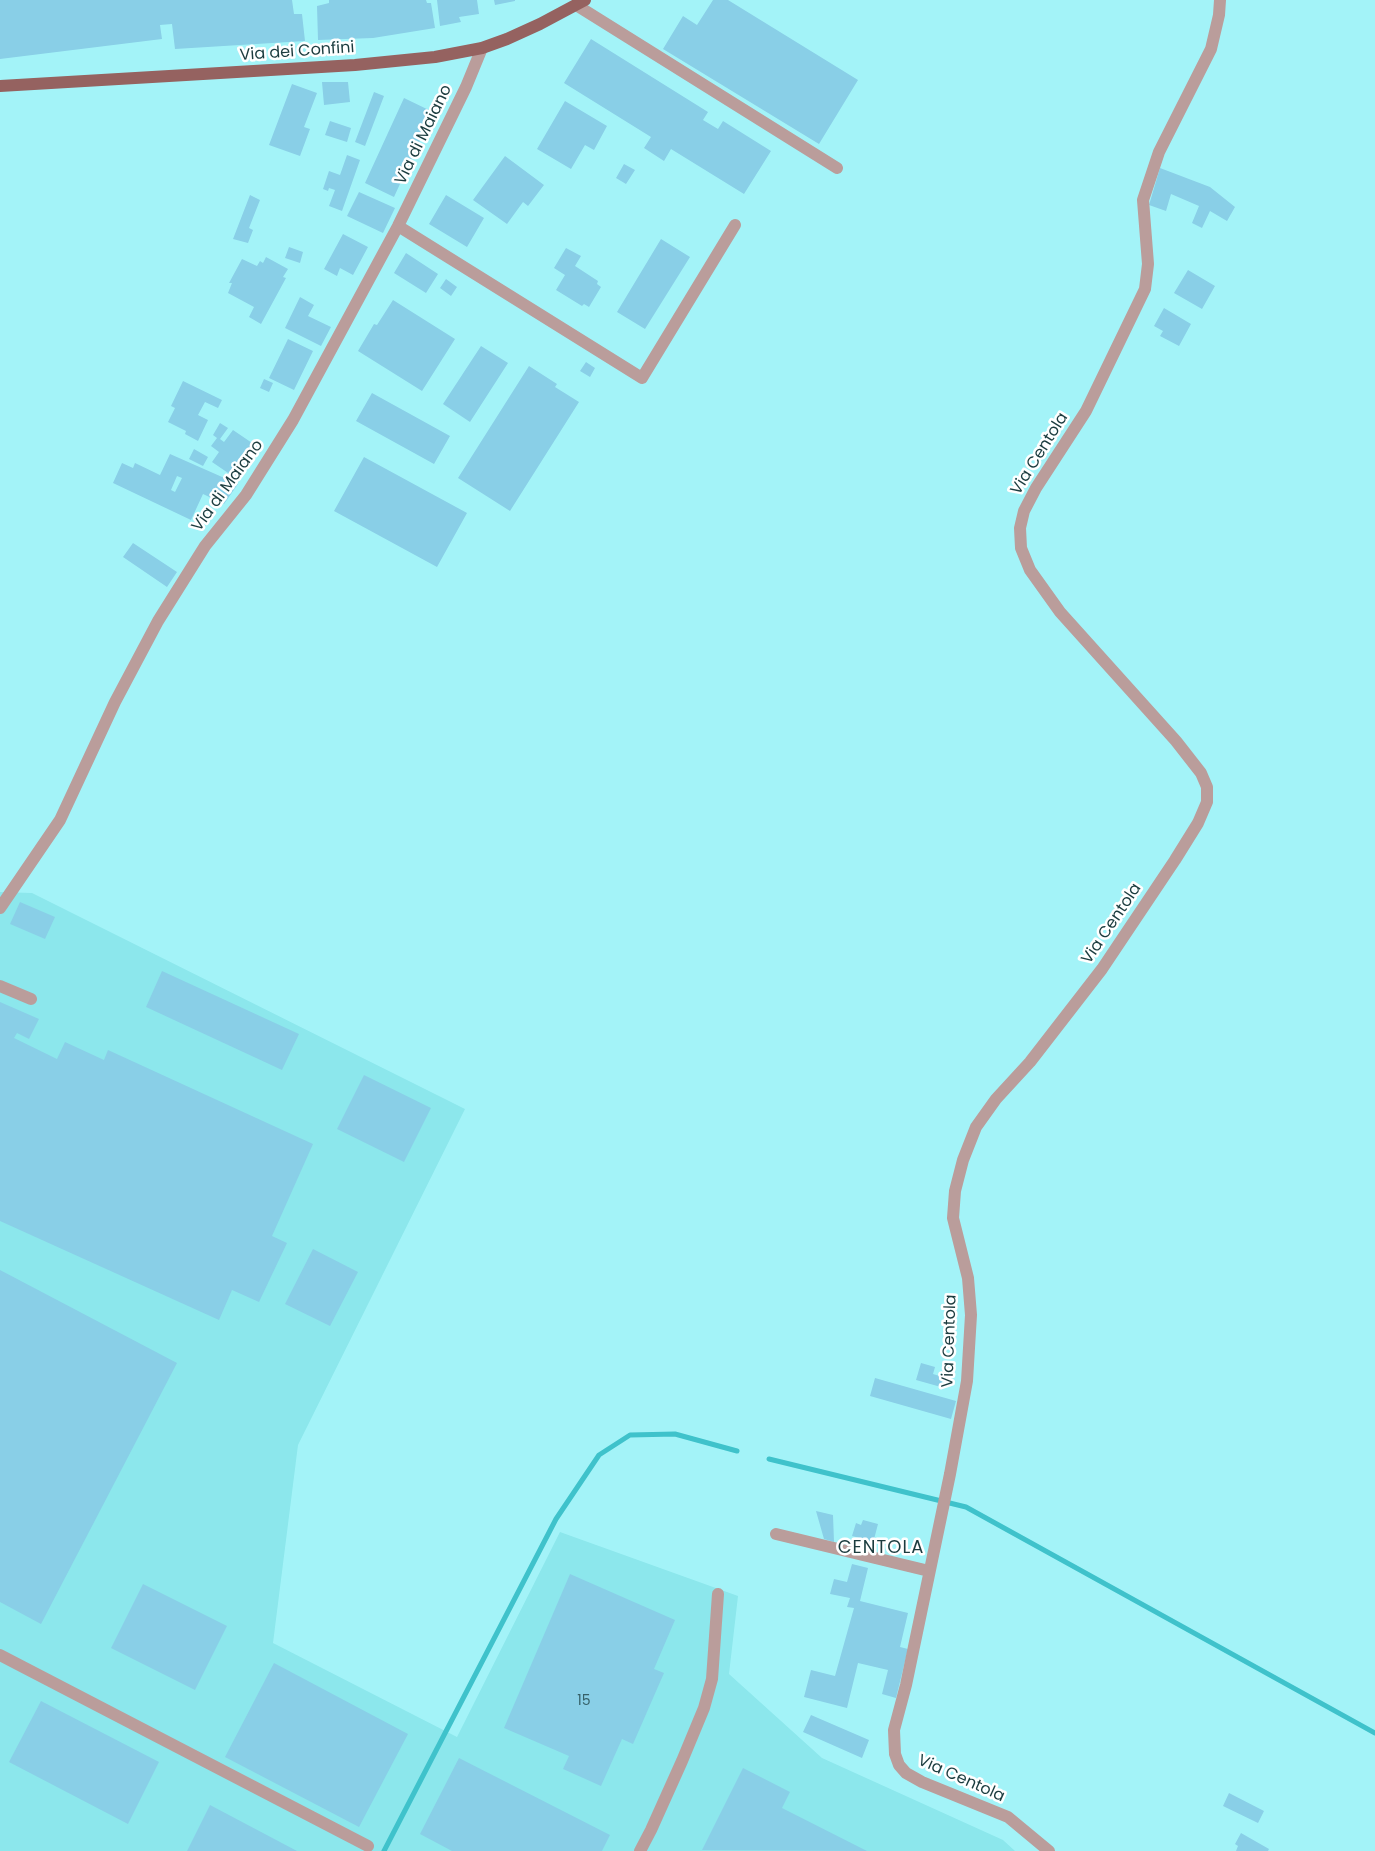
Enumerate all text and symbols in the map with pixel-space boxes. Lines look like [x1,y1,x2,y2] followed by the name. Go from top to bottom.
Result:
[239,38,355,66] street label: Via dei Confini
[392,82,456,188] street label: Via di Maiano
[1007,409,1073,499] street label: Via Centola
[188,436,268,536] street label: Via di Maiano
[1078,880,1146,968] street label: Via Centola
[939,1294,961,1388] street label: Via Centola
[837,1537,925,1559] district label: CENTOLA
[577,1693,591,1709] house number: 15
[915,1751,1007,1807] street label: Via Centola

